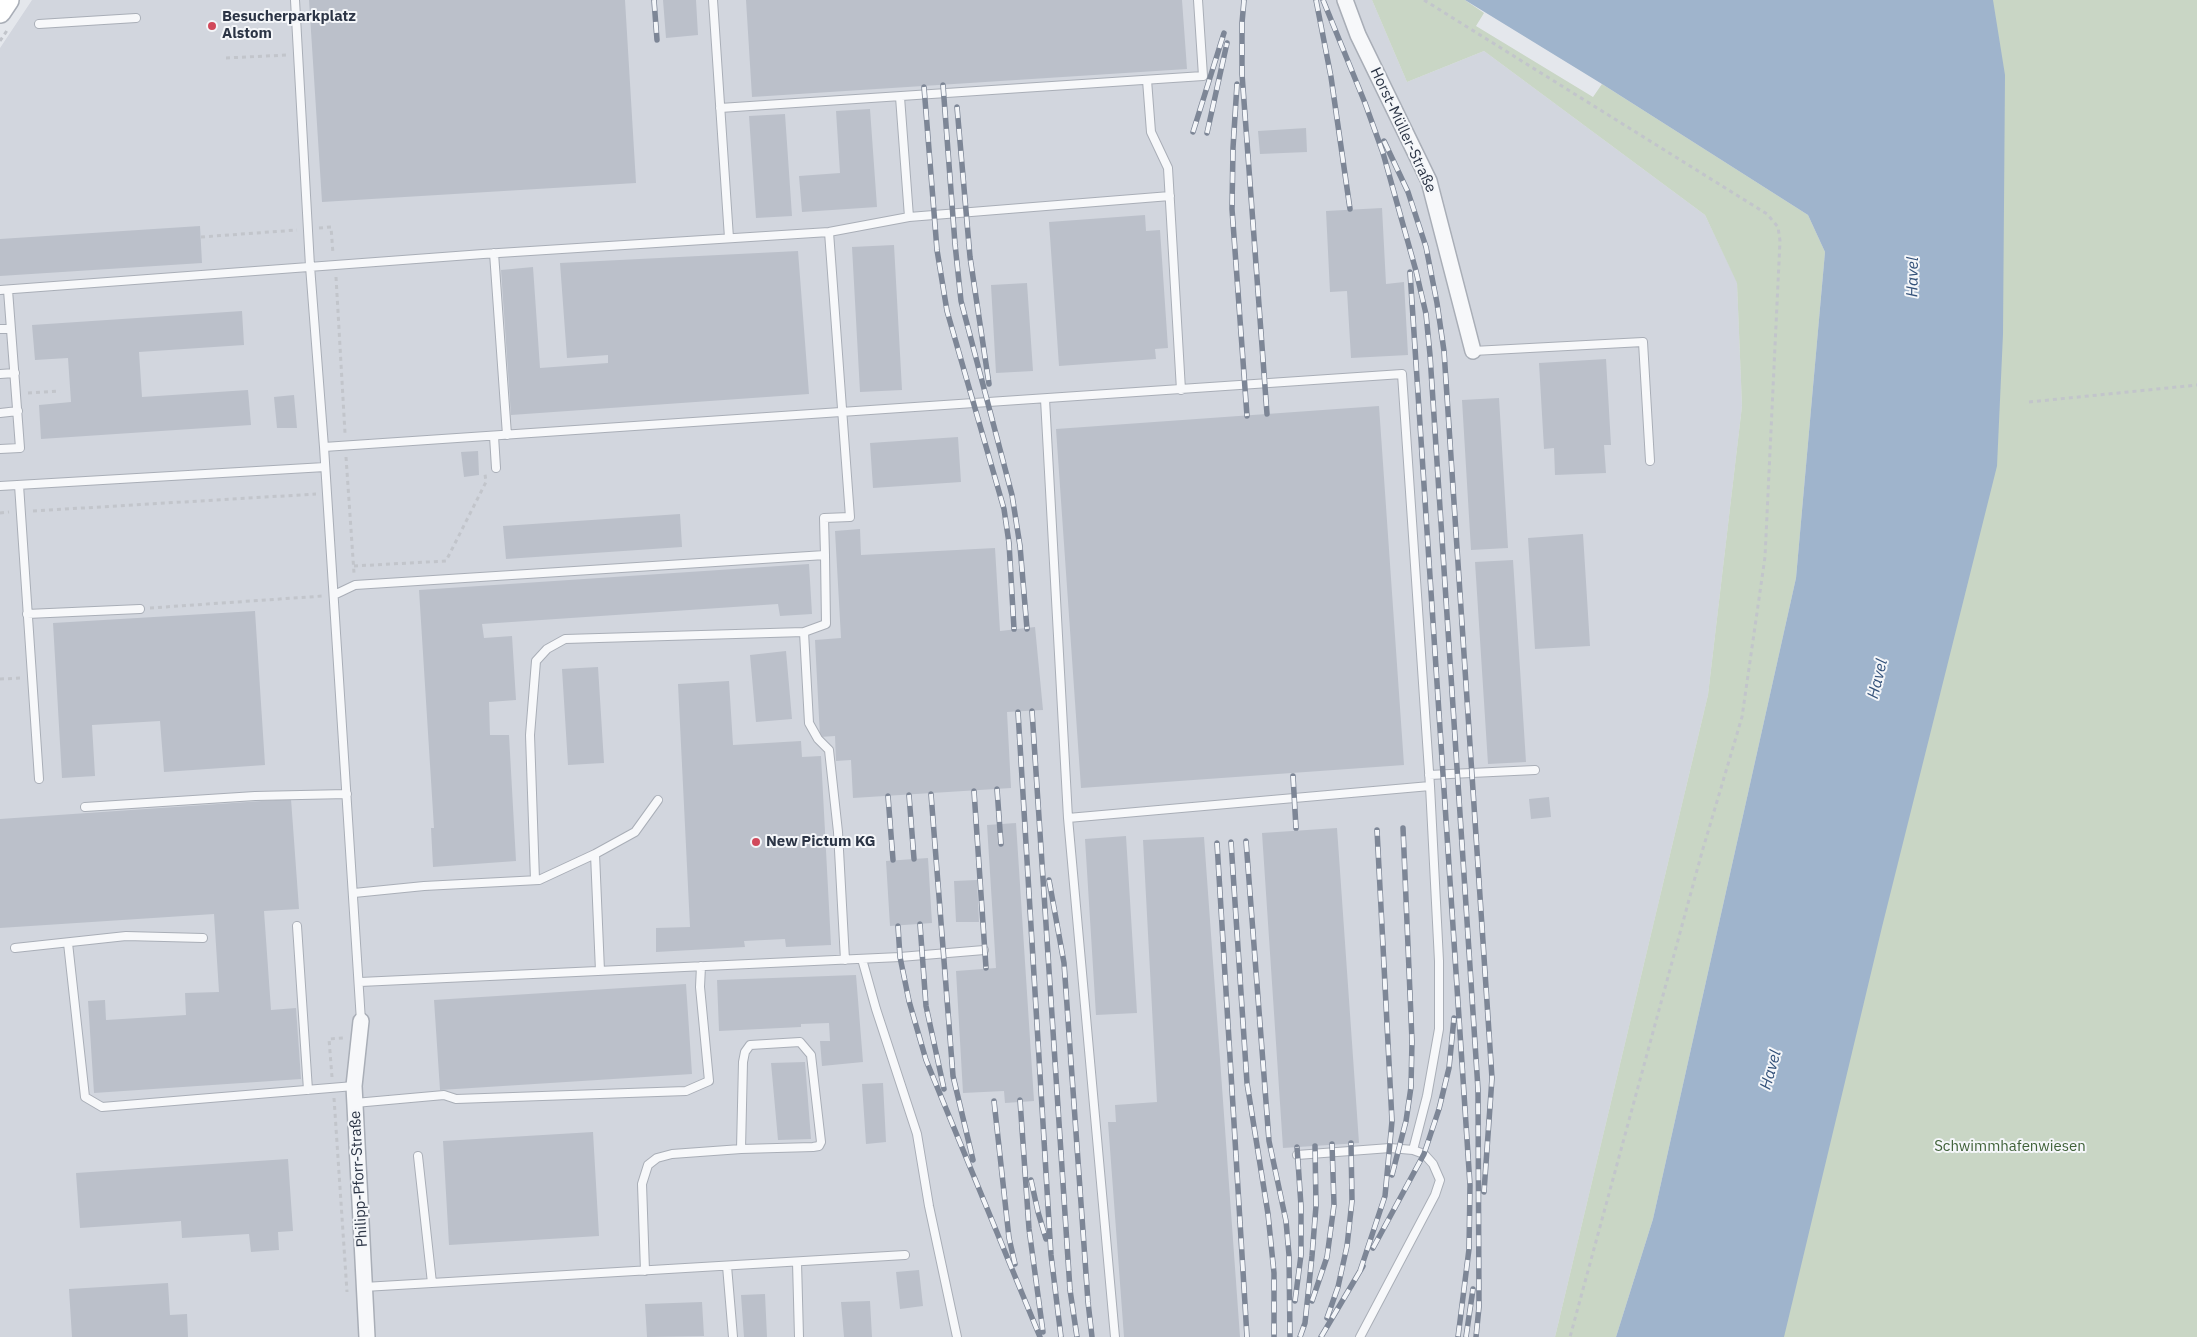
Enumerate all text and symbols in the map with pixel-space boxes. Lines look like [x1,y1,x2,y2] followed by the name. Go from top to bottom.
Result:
[222,8,356,43] place label: Besucherparkplatz Alstom
[206,20,218,32] marker: Besucherparkplatz Alstom
[1366,65,1440,195] street label: Horst-Müller-Straße
[1903,257,1923,297] water label: Havel
[1864,657,1892,701] water label: Havel
[766,833,876,851] place label: New Pictum KG
[750,836,762,848] marker: New Pictum KG
[1756,1048,1786,1092] water label: Havel
[346,1110,372,1248] street label: Philipp-Pforr-Straße
[1934,1138,2086,1156] park label: Schwimmhafenwiesen

